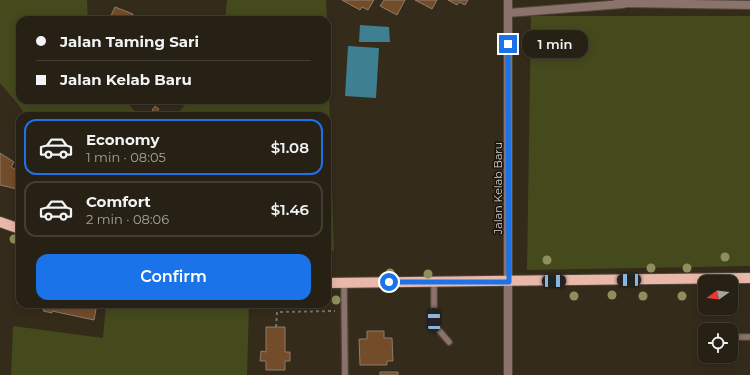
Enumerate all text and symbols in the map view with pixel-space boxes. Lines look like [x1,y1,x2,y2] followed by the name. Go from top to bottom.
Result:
[522,30,588,58] callout: 1 min
[60,32,199,51] text: Jalan Taming Sari
[499,35,517,53] route end
[538,36,572,52] text: 1 min
[60,70,192,89] text: Jalan Kelab Baru
[38,129,74,165] icon: car
[86,130,159,149] text: Economy
[271,138,309,157] text: $1.08
[491,142,505,235] street label: Jalan Kelab Baru
[86,149,166,165] text: 1 min · 08:05
[38,191,74,227] icon: car
[86,192,151,211] text: Comfort
[271,200,309,219] text: $1.46
[86,211,169,227] text: 2 min · 08:06
[36,254,311,300] button: Confirm
[380,273,398,291] route start
[617,274,641,286] car
[542,275,566,287] car
[698,275,738,315] north arrow
[698,275,738,363] map controls
[428,308,440,332] car
[698,323,738,363] button: locate

